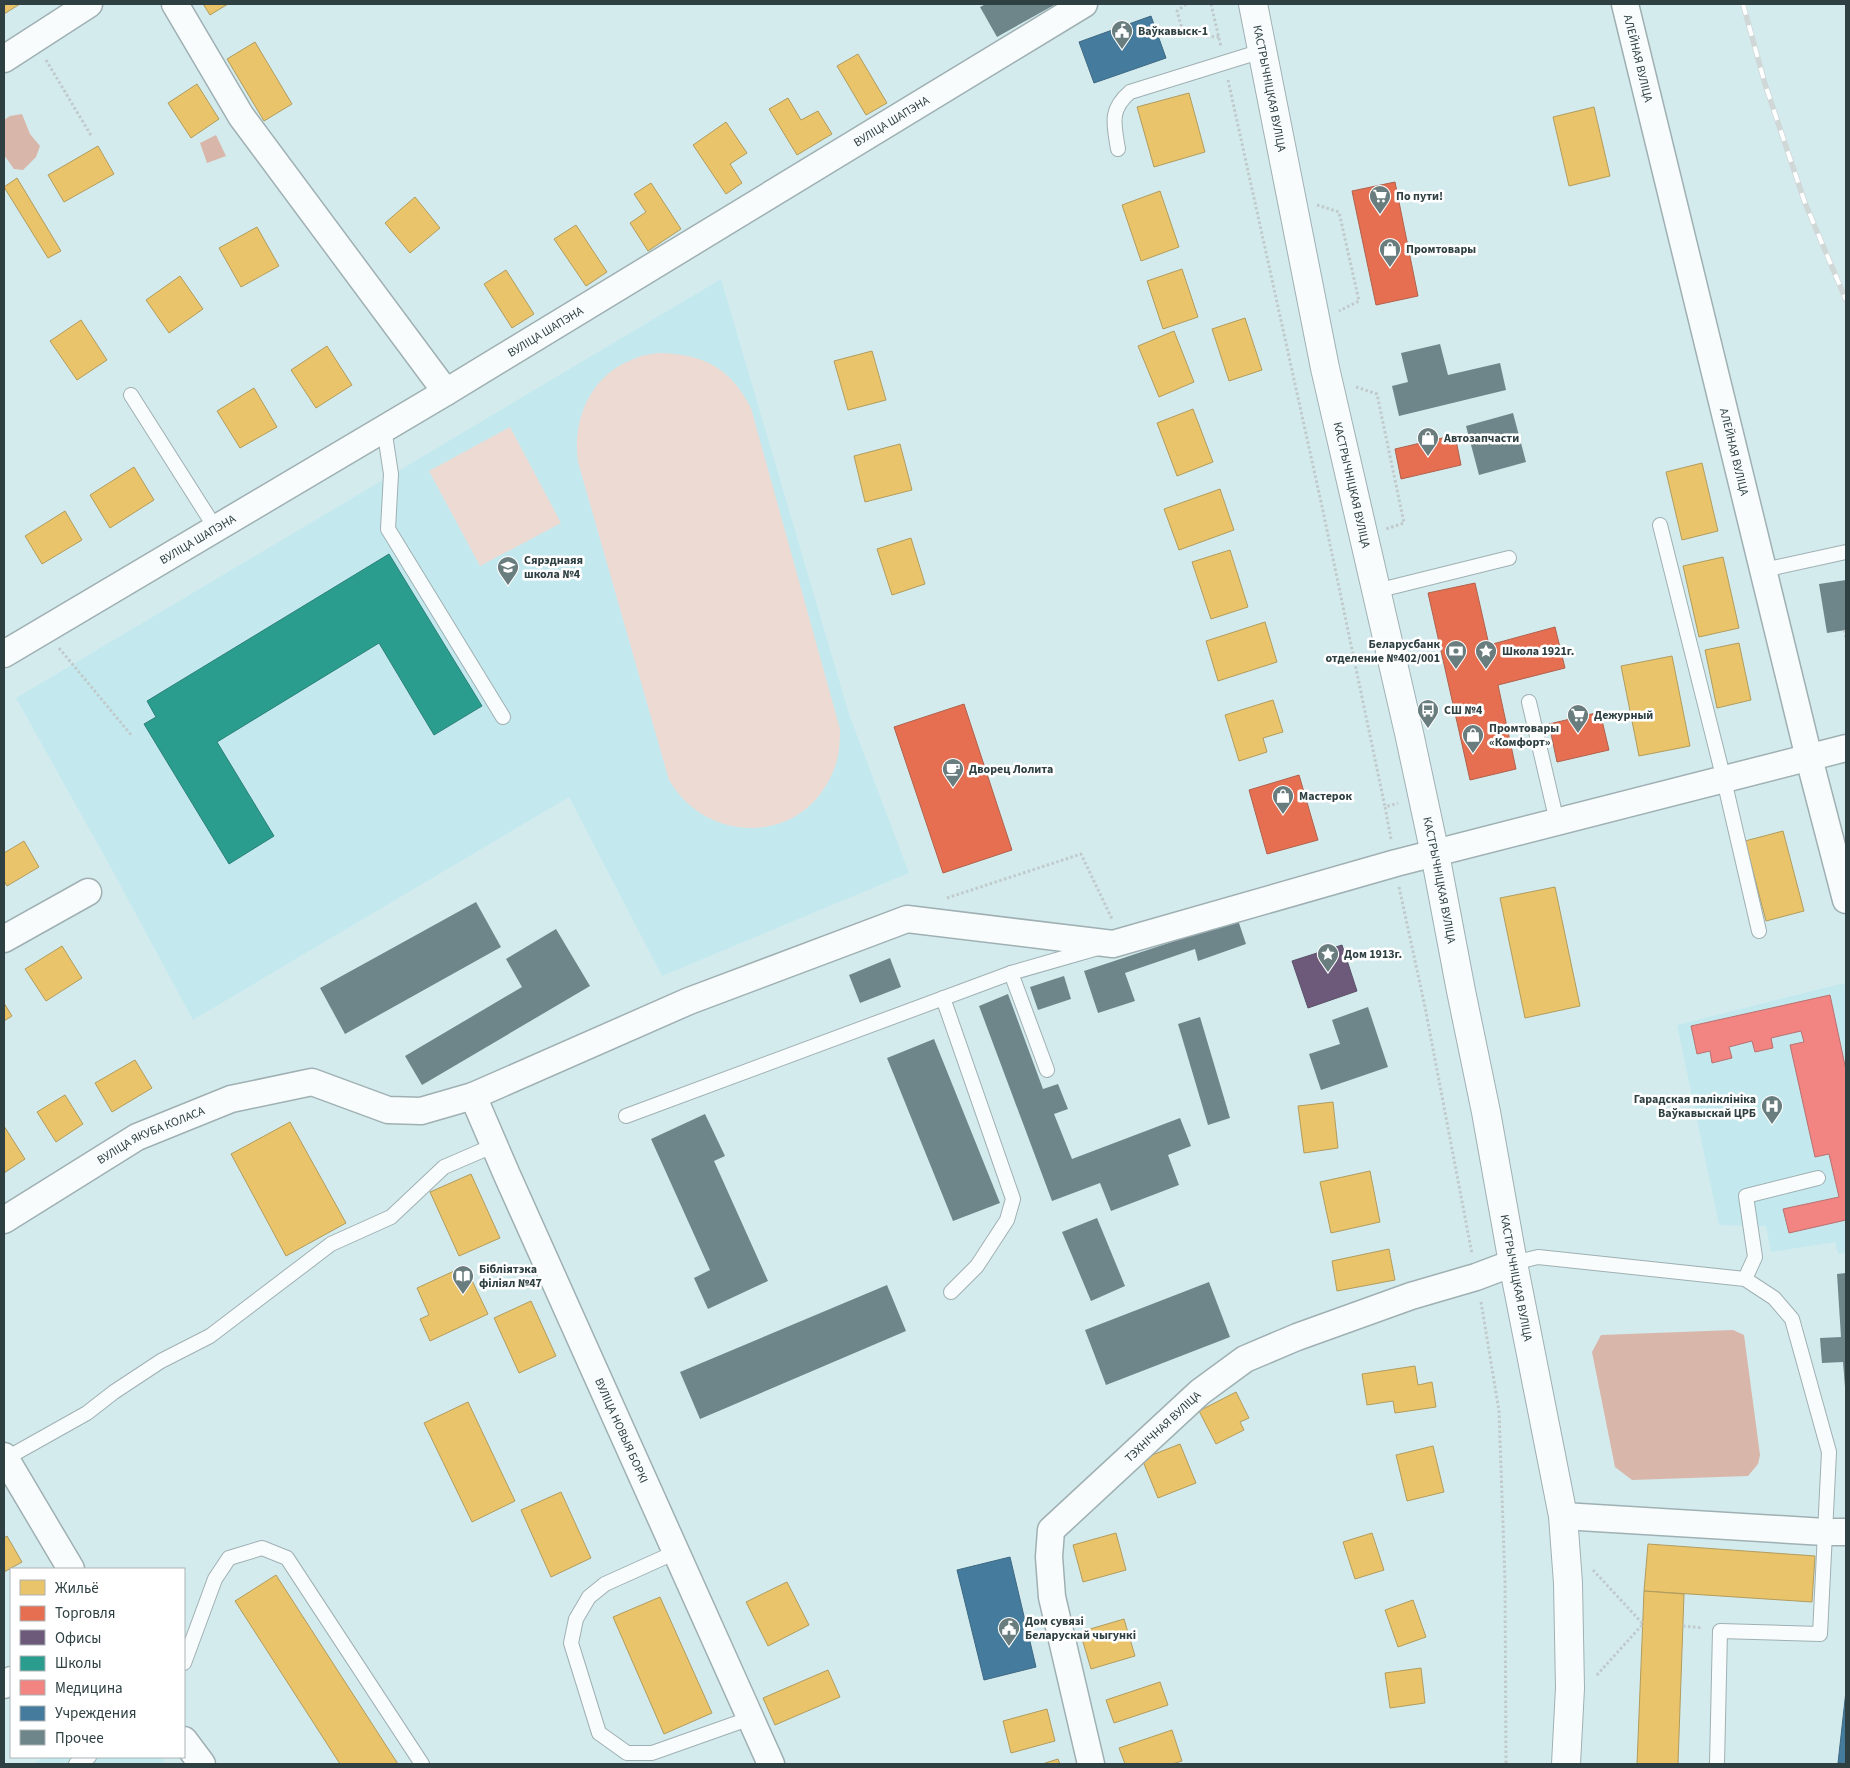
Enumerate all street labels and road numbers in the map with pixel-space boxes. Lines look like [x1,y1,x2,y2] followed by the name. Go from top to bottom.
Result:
[1619,13,1657,104] street label: АЛЕЙНАЯ ВУЛІЦА
[1249,23,1291,154] street label: КАСТРЫЧНІЦКАЯ ВУЛІЦА
[850,91,933,151] street label: ВУЛІЦА ШАПЭНА
[504,302,587,361] street label: ВУЛІЦА ШАПЭНА
[1715,406,1753,498] street label: АЛЕЙНАЯ ВУЛІЦА
[1329,420,1375,550] street label: КАСТРЫЧНІЦКАЯ ВУЛІЦА
[156,510,239,568] street label: ВУЛІЦА ШАПЭНА
[1419,815,1460,946] street label: КАСТРЫЧНІЦКАЯ ВУЛІЦА
[94,1102,208,1168] street label: ВУЛІЦА ЯКУБА КОЛАСА
[1496,1213,1537,1343] street label: КАСТРЫЧНІЦКАЯ ВУЛІЦА
[591,1375,652,1486] street label: ВУЛІЦА НОВЫЯ БОРКІ
[1121,1387,1205,1466] street label: ТЭХНІЧНАЯ ВУЛІЦА

